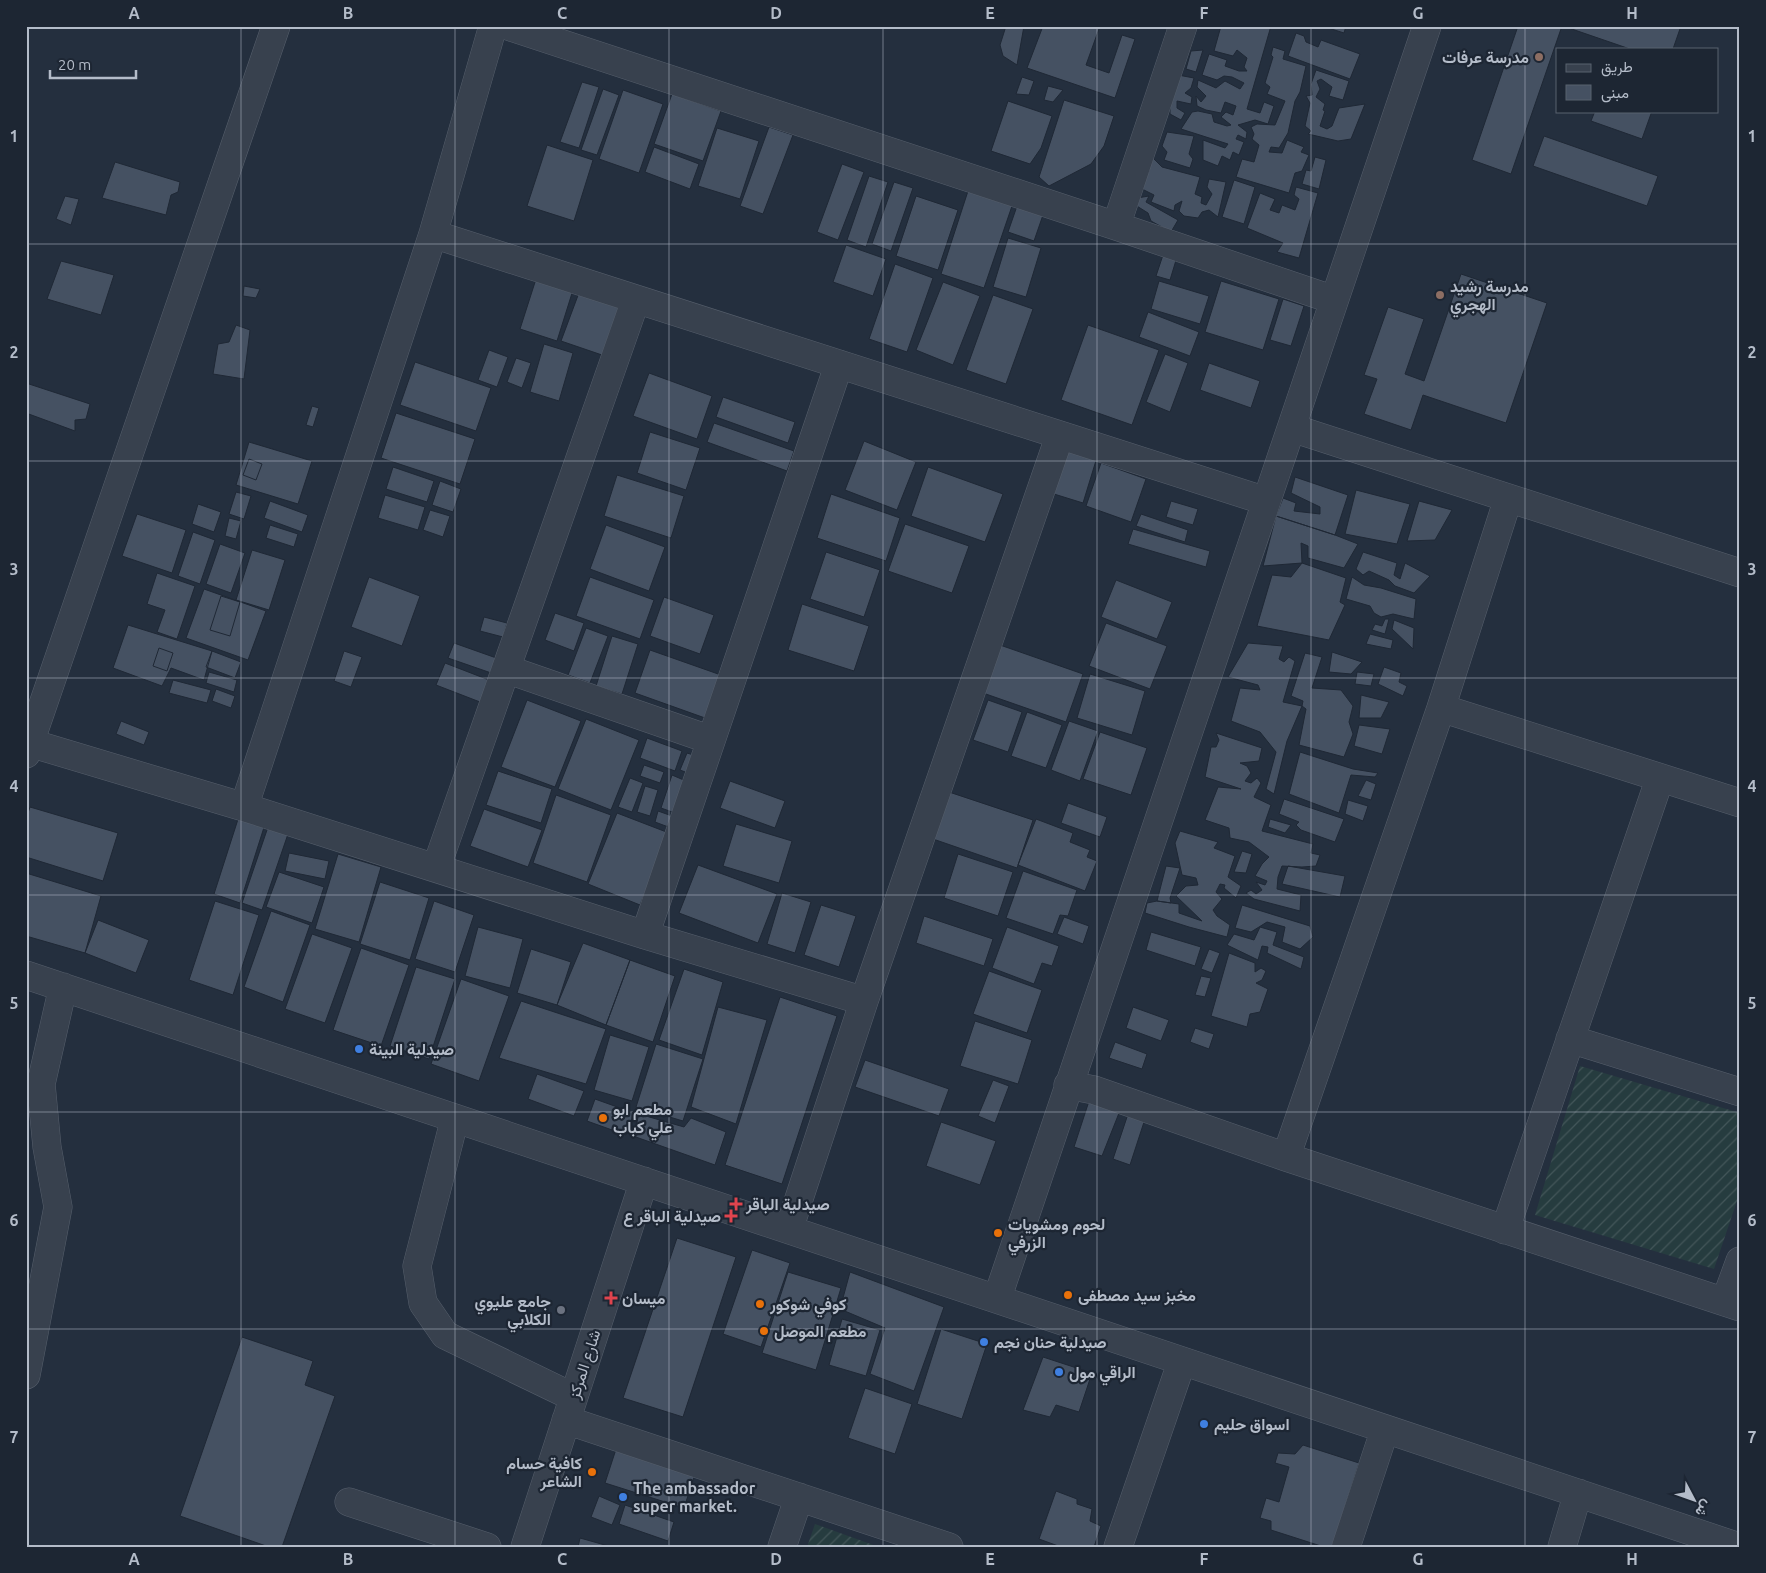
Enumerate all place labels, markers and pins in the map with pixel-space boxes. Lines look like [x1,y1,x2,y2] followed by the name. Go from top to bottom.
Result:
[1442,48,1529,68] place label: مدرسة عرفات
[1533,51,1545,63] marker: مدرسة عرفات
[1450,277,1529,318] place label: مدرسة رشيد الهجري
[1434,289,1446,301] marker: مدرسة رشيد الهجري
[369,1040,454,1059] place label: صيدلية البينة
[353,1043,365,1055] marker: صيدلية البينة
[613,1100,672,1141] place label: مطعم ابو علي كباب
[597,1112,609,1124] marker: مطعم ابو علي كباب
[745,1195,830,1215] place label: صيدلية الباقر
[730,1198,742,1210] marker: صيدلية الباقر
[623,1207,721,1227] place label: صيدلية الباقر ع
[725,1210,737,1222] marker: صيدلية الباقر ع
[1008,1215,1105,1256] place label: لحوم ومشويات الزرفي
[992,1227,1004,1239] marker: لحوم ومشويات الزرفي
[1078,1286,1196,1306] place label: مخبز سيد مصطفى
[622,1289,666,1308] place label: ميسان
[1062,1289,1074,1301] marker: مخبز سيد مصطفى
[604,1291,618,1305] marker: ميسان
[474,1292,551,1333] place label: جامع عليوي الكلابي
[769,1295,847,1318] place label: كوفي شوكور
[754,1298,766,1310] marker: كوفي شوكور
[555,1304,567,1316] marker: جامع عليوي الكلابي
[774,1322,867,1342] place label: مطعم الموصل
[758,1325,770,1337] marker: مطعم الموصل
[994,1333,1106,1353] place label: صيدلية حنان نجم
[978,1336,990,1348] marker: صيدلية حنان نجم
[1069,1363,1136,1386] place label: الراقي مول
[1053,1366,1065,1378] marker: الراقي مول
[1214,1415,1290,1435] place label: اسواق حليم
[1198,1418,1210,1430] marker: اسواق حليم
[506,1454,582,1492] place label: كافية حسام الشاعر
[586,1466,598,1478] marker: كافية حسام الشاعر
[633,1479,756,1515] place label: The ambassador super market.
[617,1491,629,1503] marker: The ambassador super market.

